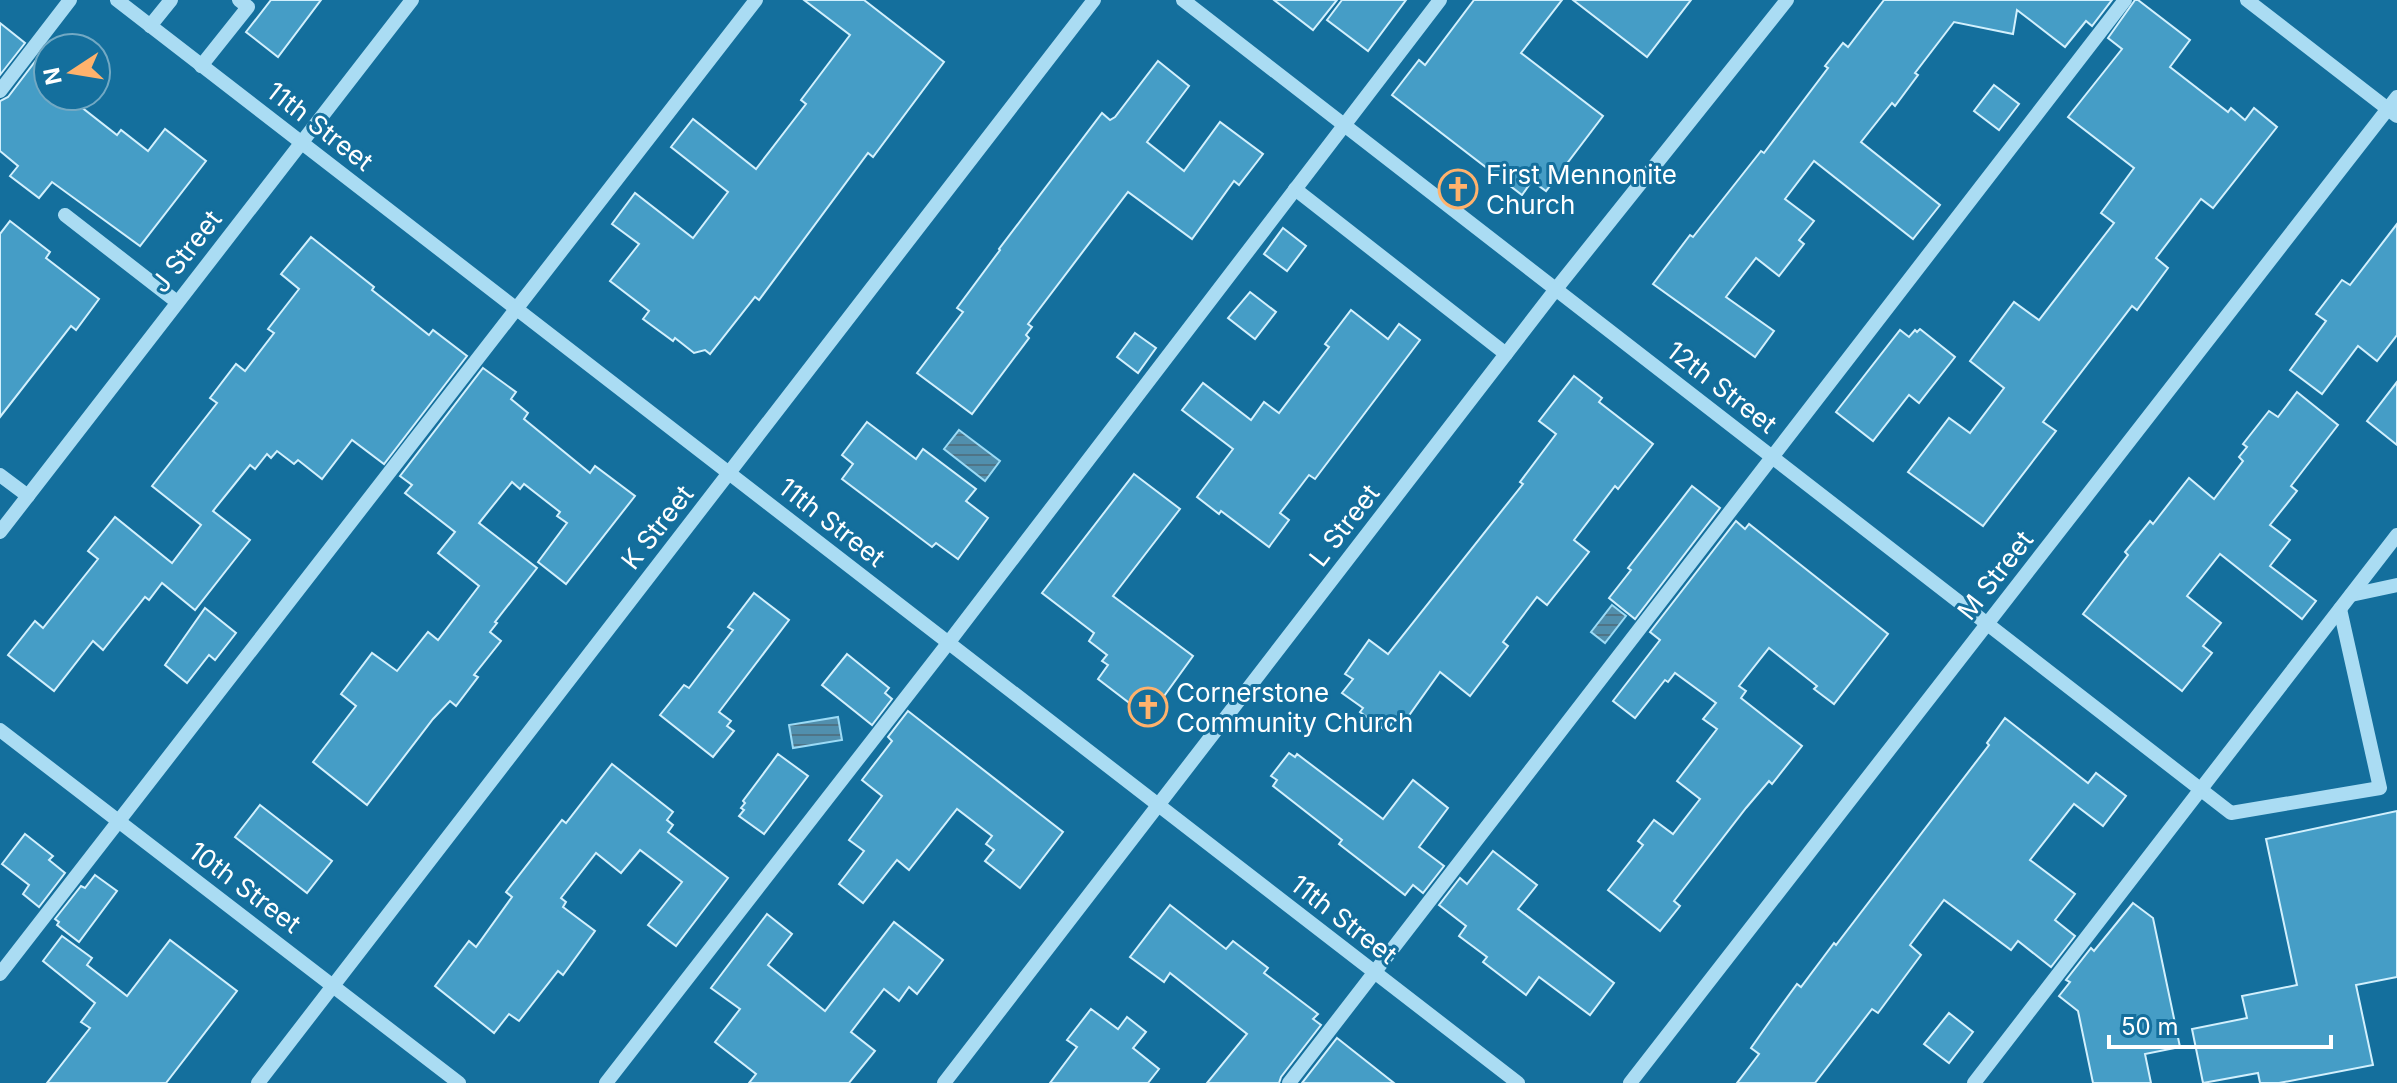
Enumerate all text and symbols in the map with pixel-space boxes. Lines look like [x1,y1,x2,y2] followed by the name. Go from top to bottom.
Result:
[32,32,112,112] north arrow
[38,65,67,87] text: N
[261,75,379,177] street label: 11th Street
[1486,159,1677,220] place label: First Mennonite Church
[1437,168,1479,210] church icon: First Mennonite Church
[144,204,228,298] street label: J Street
[1661,334,1783,440] street label: 12th Street
[773,471,891,573] street label: 11th Street
[1302,478,1386,572] street label: L Street
[615,479,699,575] street label: K Street
[1951,524,2039,626] street label: M Street
[1176,677,1413,738] place label: Cornerstone Community Church
[1127,686,1169,728] church icon: Cornerstone Community Church
[183,835,307,939] street label: 10th Street
[1285,868,1403,970] street label: 11th Street
[2109,999,2331,1049] scale bar
[2121,1012,2179,1041] text: 50 m

